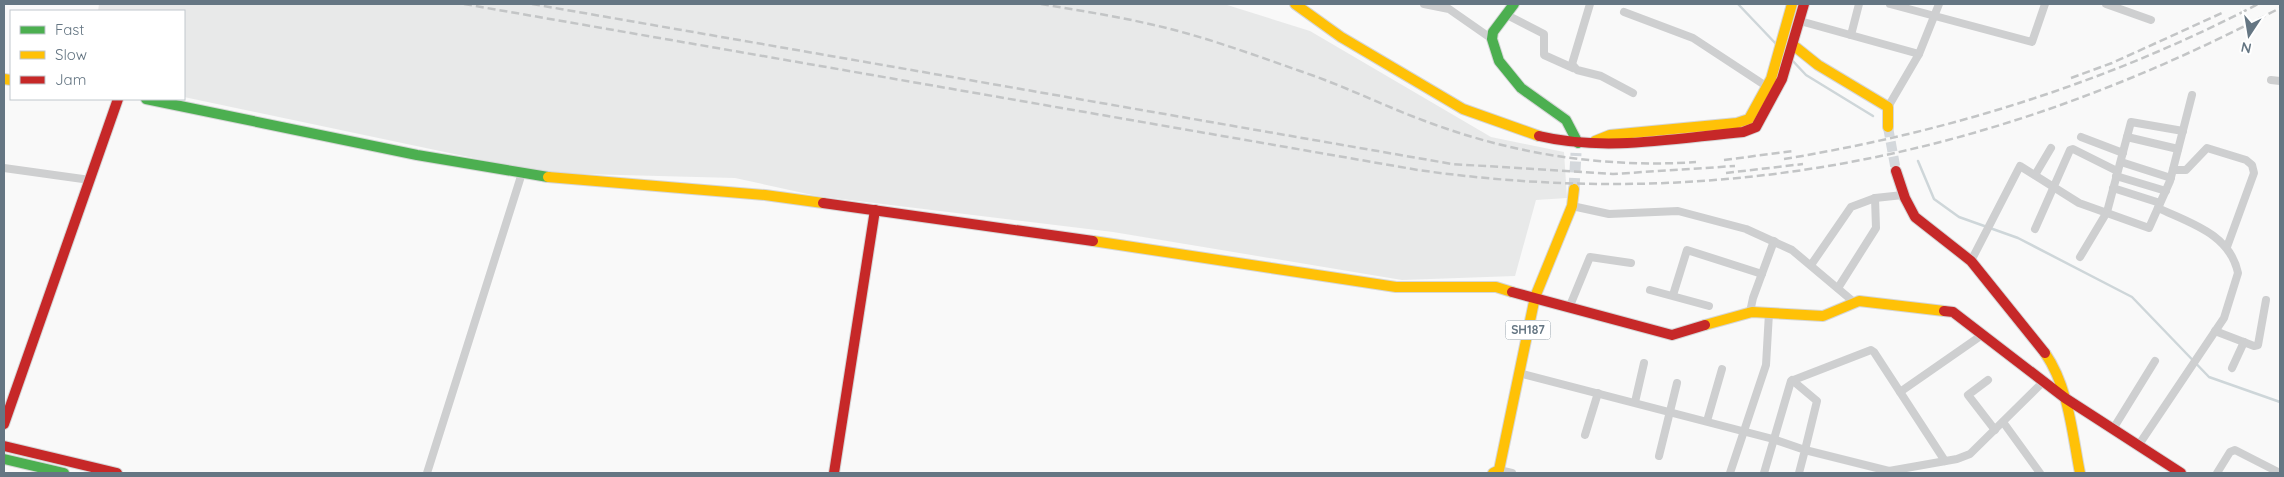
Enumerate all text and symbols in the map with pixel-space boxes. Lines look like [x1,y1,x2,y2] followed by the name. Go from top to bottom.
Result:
[10,10,185,100] legend
[2224,10,2274,60] north arrow
[55,20,84,39] text: Fast
[2239,38,2253,58] text: N
[55,45,87,64] text: Slow
[55,70,86,89] text: Jam
[1506,320,1550,340] road number: SH187

